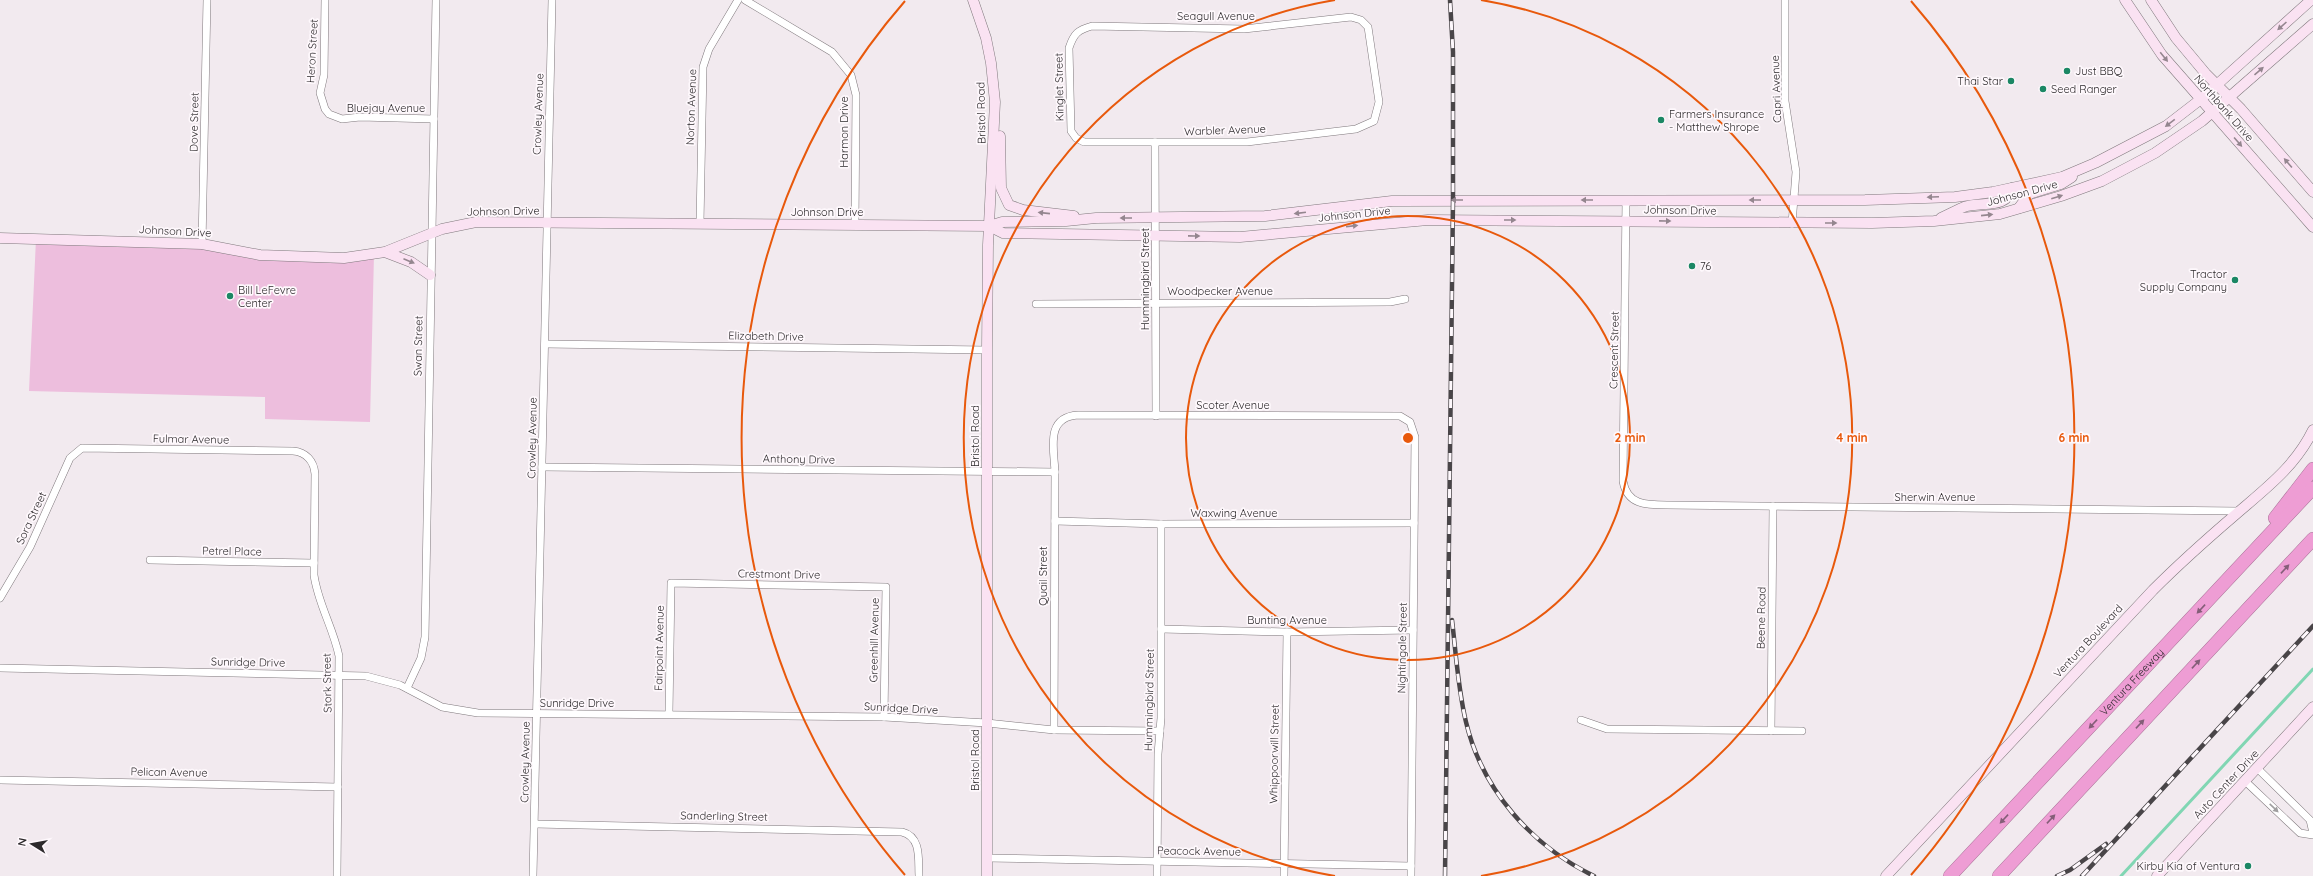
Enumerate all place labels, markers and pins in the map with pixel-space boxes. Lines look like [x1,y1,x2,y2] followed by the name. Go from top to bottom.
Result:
[2075,64,2123,78] place label: Just BBQ
[2062,66,2072,76] marker: Just BBQ
[1957,74,2004,88] place label: Thai Star
[2006,76,2016,86] marker: Thai Star
[2051,82,2118,96] place label: Seed Ranger
[2038,84,2048,94] marker: Seed Ranger
[1669,107,1764,134] place label: Farmers Insurance - Matthew Shrope
[1656,115,1666,125] marker: Farmers Insurance - Matthew Shrope
[1700,259,1711,273] place label: 76
[1687,261,1697,271] marker: 76
[2140,267,2228,294] place label: Tractor Supply Company
[2230,275,2240,285] marker: Tractor Supply Company
[238,283,296,310] place label: Bill LeFevre Center
[225,291,235,301] marker: Bill LeFevre Center
[1401,431,1415,445] centre of rings
[2137,859,2240,873] place label: Kirby Kia of Ventura
[2243,861,2253,871] marker: Kirby Kia of Ventura

